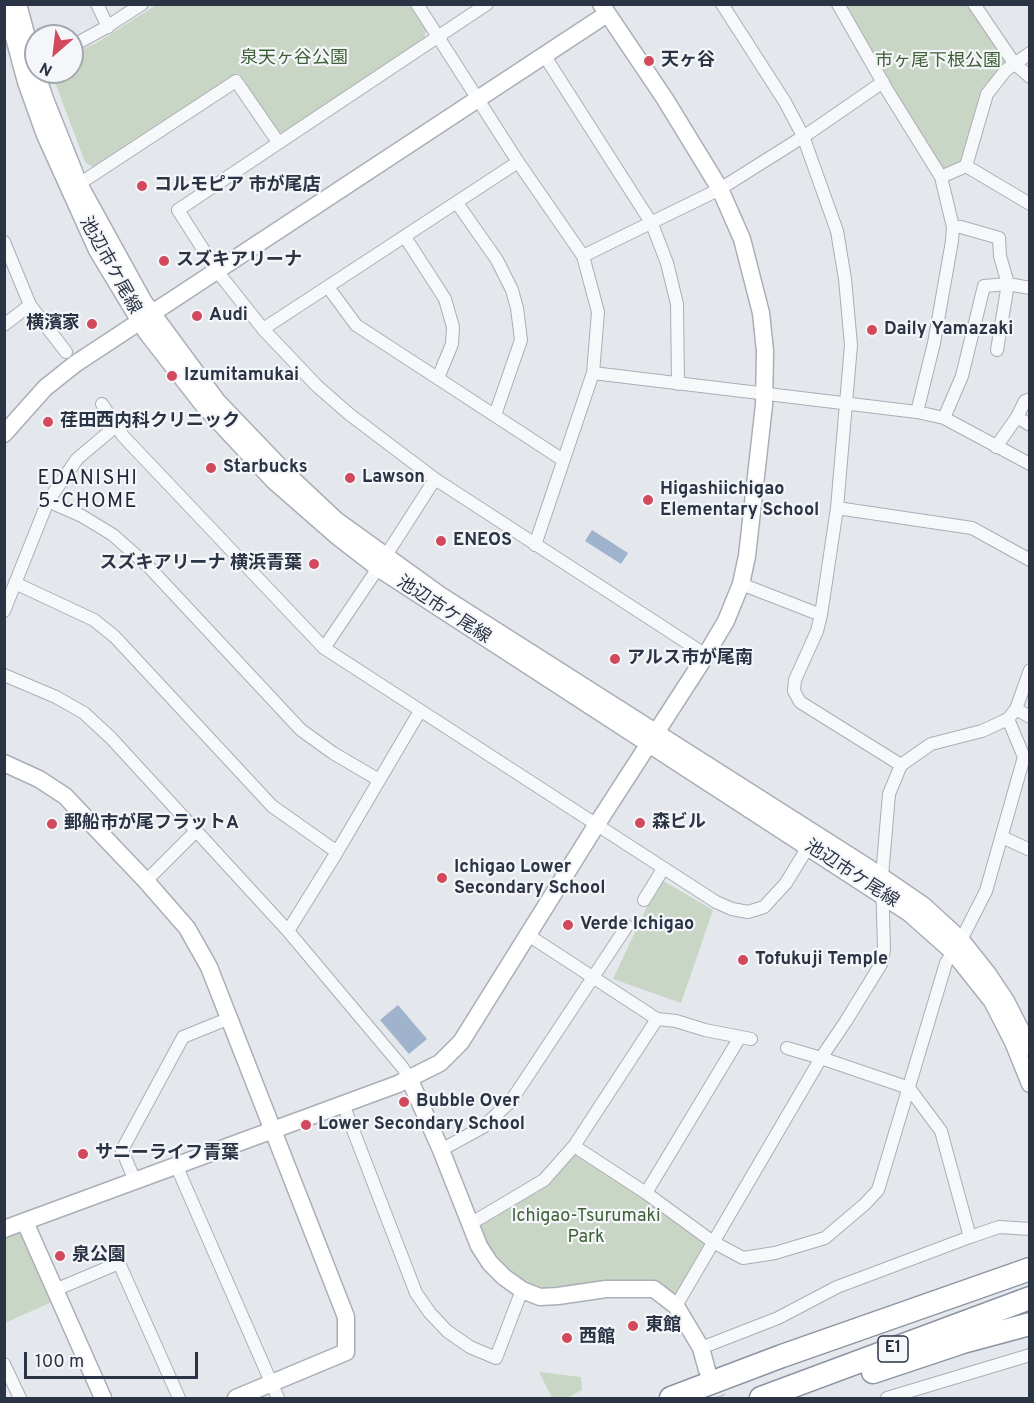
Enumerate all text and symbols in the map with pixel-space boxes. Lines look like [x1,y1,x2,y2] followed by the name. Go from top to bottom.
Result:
[24,24,84,84] north arrow
[240,48,348,70] park label: 泉天ヶ谷公園
[661,50,715,72] place label: 天ヶ谷
[875,51,1001,73] park label: 市ヶ尾下根公園
[642,54,656,68] marker: 天ヶ谷
[37,57,56,80] text: N
[154,175,320,197] place label: コルモピア 市が尾店
[135,179,149,193] marker: コルモピア 市が尾店
[73,214,145,318] street label: 池辺市ケ尾線
[176,250,302,272] place label: スズキアリーナ
[157,254,171,268] marker: スズキアリーナ
[209,305,248,327] place label: Audi
[190,309,204,323] marker: Audi
[26,313,80,335] place label: 横濱家
[85,317,99,331] marker: 横濱家
[884,319,1013,341] place label: Daily Yamazaki
[865,323,879,337] marker: Daily Yamazaki
[184,365,299,387] place label: Izumitamukai
[165,369,179,383] marker: Izumitamukai
[60,411,240,433] place label: 荏田西内科クリニック
[41,415,55,429] marker: 荏田西内科クリニック
[223,457,307,479] place label: Starbucks
[204,461,218,475] marker: Starbucks
[362,467,425,489] place label: Lawson
[37,468,139,515] district label: EDANISHI 5-CHOME
[343,471,357,485] marker: Lawson
[660,479,819,522] place label: Higashiichigao Elementary School
[641,493,655,507] marker: Higashiichigao Elementary School
[453,530,512,552] place label: ENEOS
[434,534,448,548] marker: ENEOS
[100,553,302,575] place label: スズキアリーナ 横浜青葉
[307,557,321,571] marker: スズキアリーナ 横浜青葉
[392,573,494,649] street label: 池辺市ケ尾線
[627,648,753,670] place label: アルス市が尾南
[608,652,622,666] marker: アルス市が尾南
[652,812,706,834] place label: 森ビル
[64,813,239,835] place label: 郵船市が尾フラットA
[633,816,647,830] marker: 森ビル
[45,817,59,831] marker: 郵船市が尾フラットA
[800,837,902,913] street label: 池辺市ケ尾線
[454,857,605,900] place label: Ichigao Lower Secondary School
[435,871,449,885] marker: Ichigao Lower Secondary School
[580,914,694,936] place label: Verde Ichigao
[561,918,575,932] marker: Verde Ichigao
[755,949,888,971] place label: Tofukuji Temple
[736,953,750,967] marker: Tofukuji Temple
[416,1091,520,1113] place label: Bubble Over
[397,1095,411,1109] marker: Bubble Over
[318,1114,525,1136] place label: Lower Secondary School
[299,1118,313,1132] marker: Lower Secondary School
[95,1143,239,1165] place label: サニーライフ青葉
[76,1147,90,1161] marker: サニーライフ青葉
[511,1206,661,1248] park label: Ichigao-Tsurumaki Park
[72,1245,126,1267] place label: 泉公園
[53,1249,67,1263] marker: 泉公園
[645,1315,681,1337] place label: 東館
[626,1319,640,1333] marker: 東館
[579,1327,615,1349] place label: 西館
[560,1331,574,1345] marker: 西館
[878,1336,908,1362] road number: E1
[27,1340,201,1378] scale bar
[35,1351,84,1374] text: 100 m

